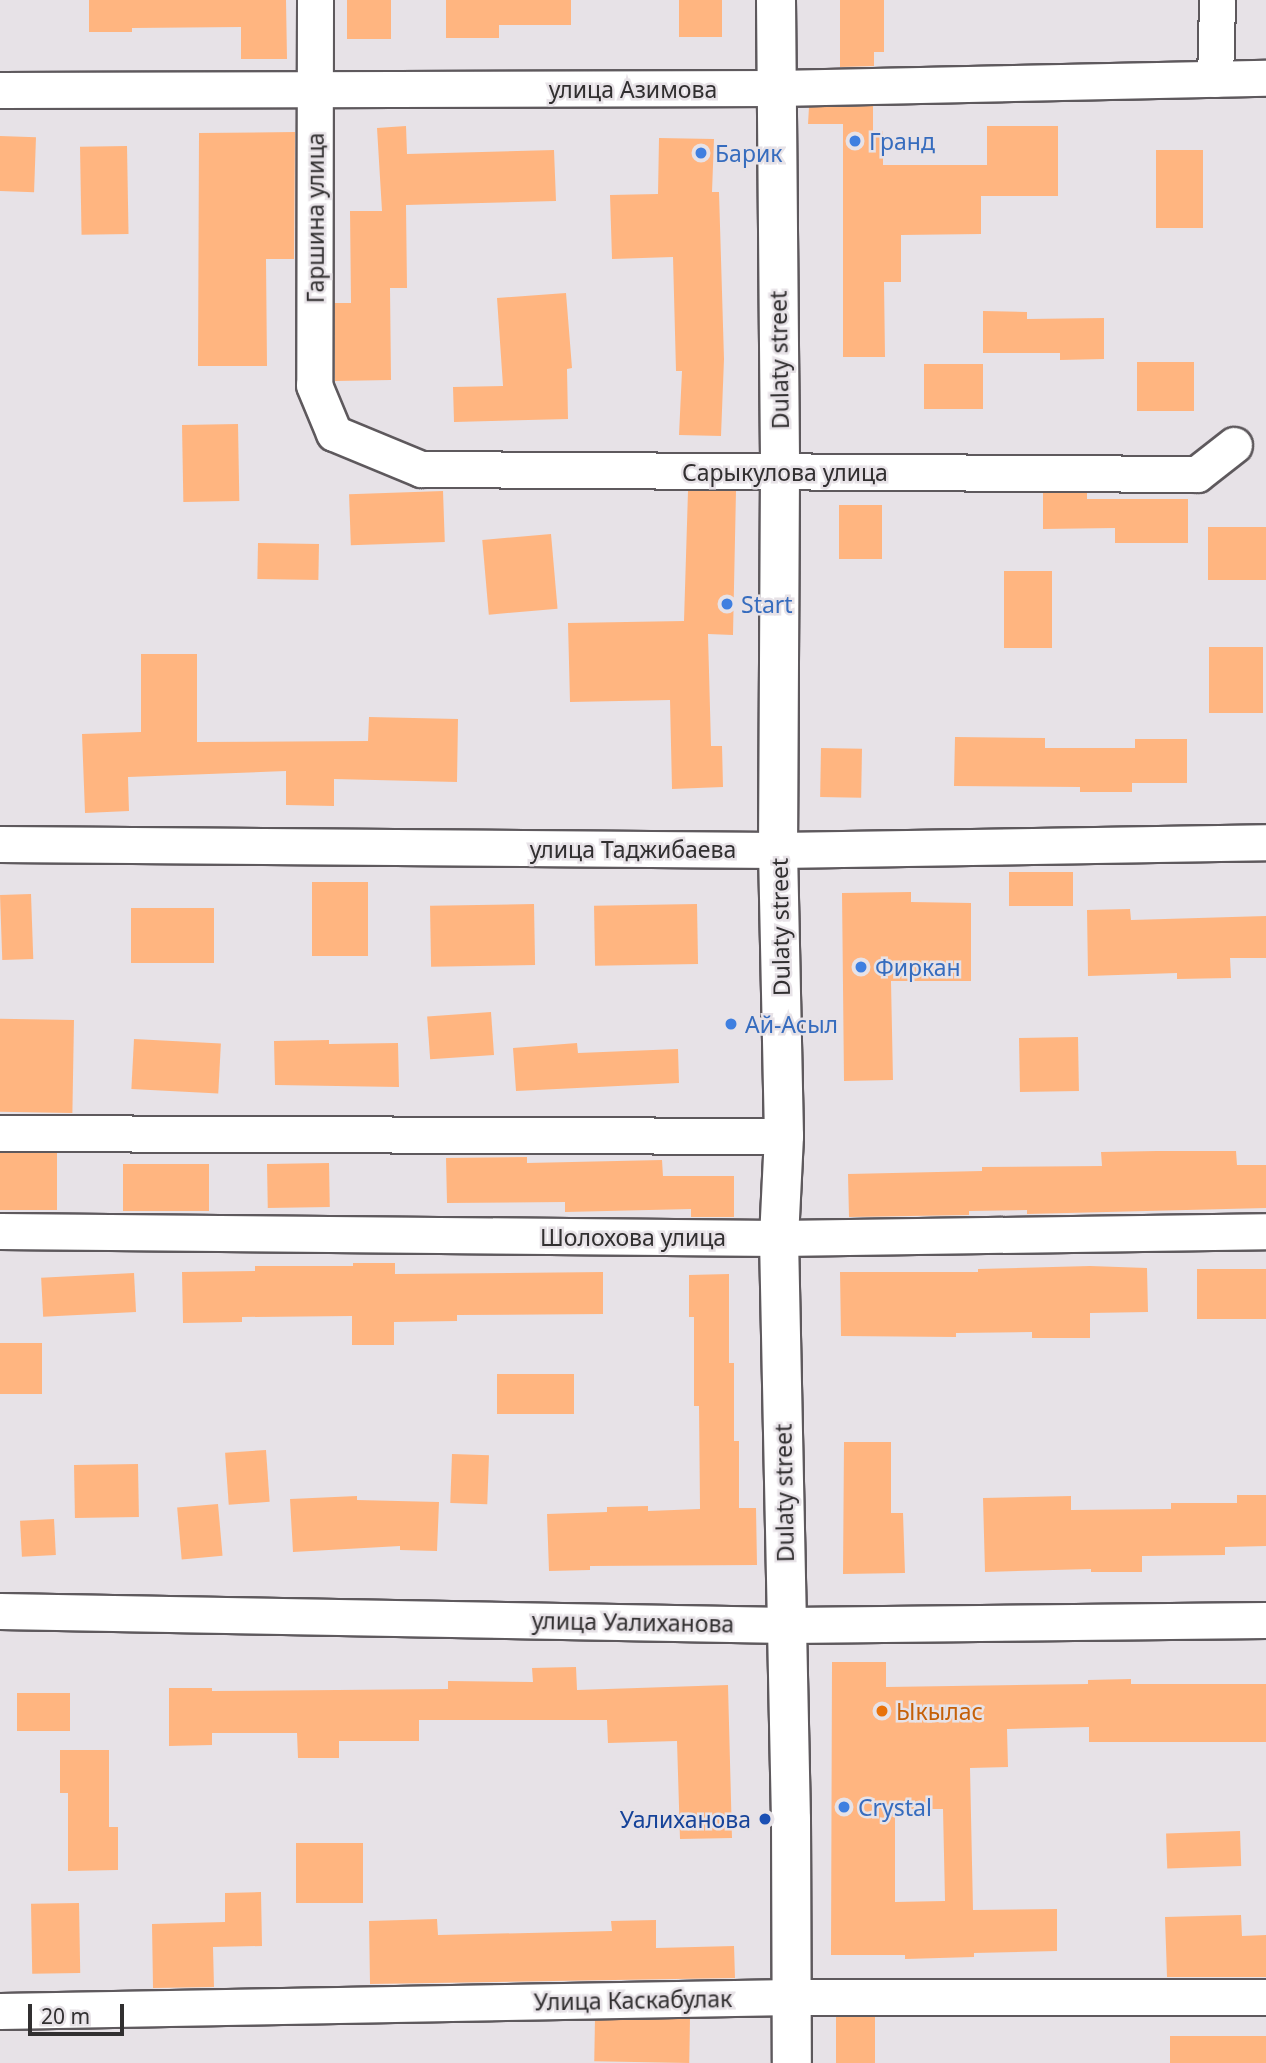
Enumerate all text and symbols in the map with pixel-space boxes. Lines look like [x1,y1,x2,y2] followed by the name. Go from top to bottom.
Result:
[549,75,717,103] street label: улица Азимова
[869,127,935,155] place label: Гранд
[301,133,329,303] street label: Гаршина улица
[847,133,863,149] marker: Гранд
[715,139,782,167] place label: Барик
[693,145,709,161] marker: Барик
[764,291,794,429] street label: Dulaty street
[682,458,888,486] street label: Сарыкулова улица
[741,590,793,618] place label: Start
[719,596,735,612] marker: Start
[530,835,736,863] street label: улица Таджибаева
[765,858,795,996] street label: Dulaty street
[875,953,961,981] place label: Фиркан
[853,959,869,975] marker: Фиркан
[745,1010,838,1038] place label: Ай-Асыл
[723,1016,739,1032] marker: Ай-Асыл
[540,1223,726,1251] street label: Шолохова улица
[769,1424,799,1562] street label: Dulaty street
[532,1606,734,1638] street label: улица Уалиханова
[896,1697,983,1725] place label: Ыкылас
[874,1703,890,1719] marker: Ыкылас
[858,1793,932,1821] place label: Crystal
[836,1799,852,1815] marker: Crystal
[620,1805,751,1833] place label: Уалиханова
[757,1811,773,1827] marker: Уалиханова
[533,1984,733,2016] street label: Улица Каскабулак
[32,1990,128,2034] scale bar
[41,2002,90,2030] text: 20 m

